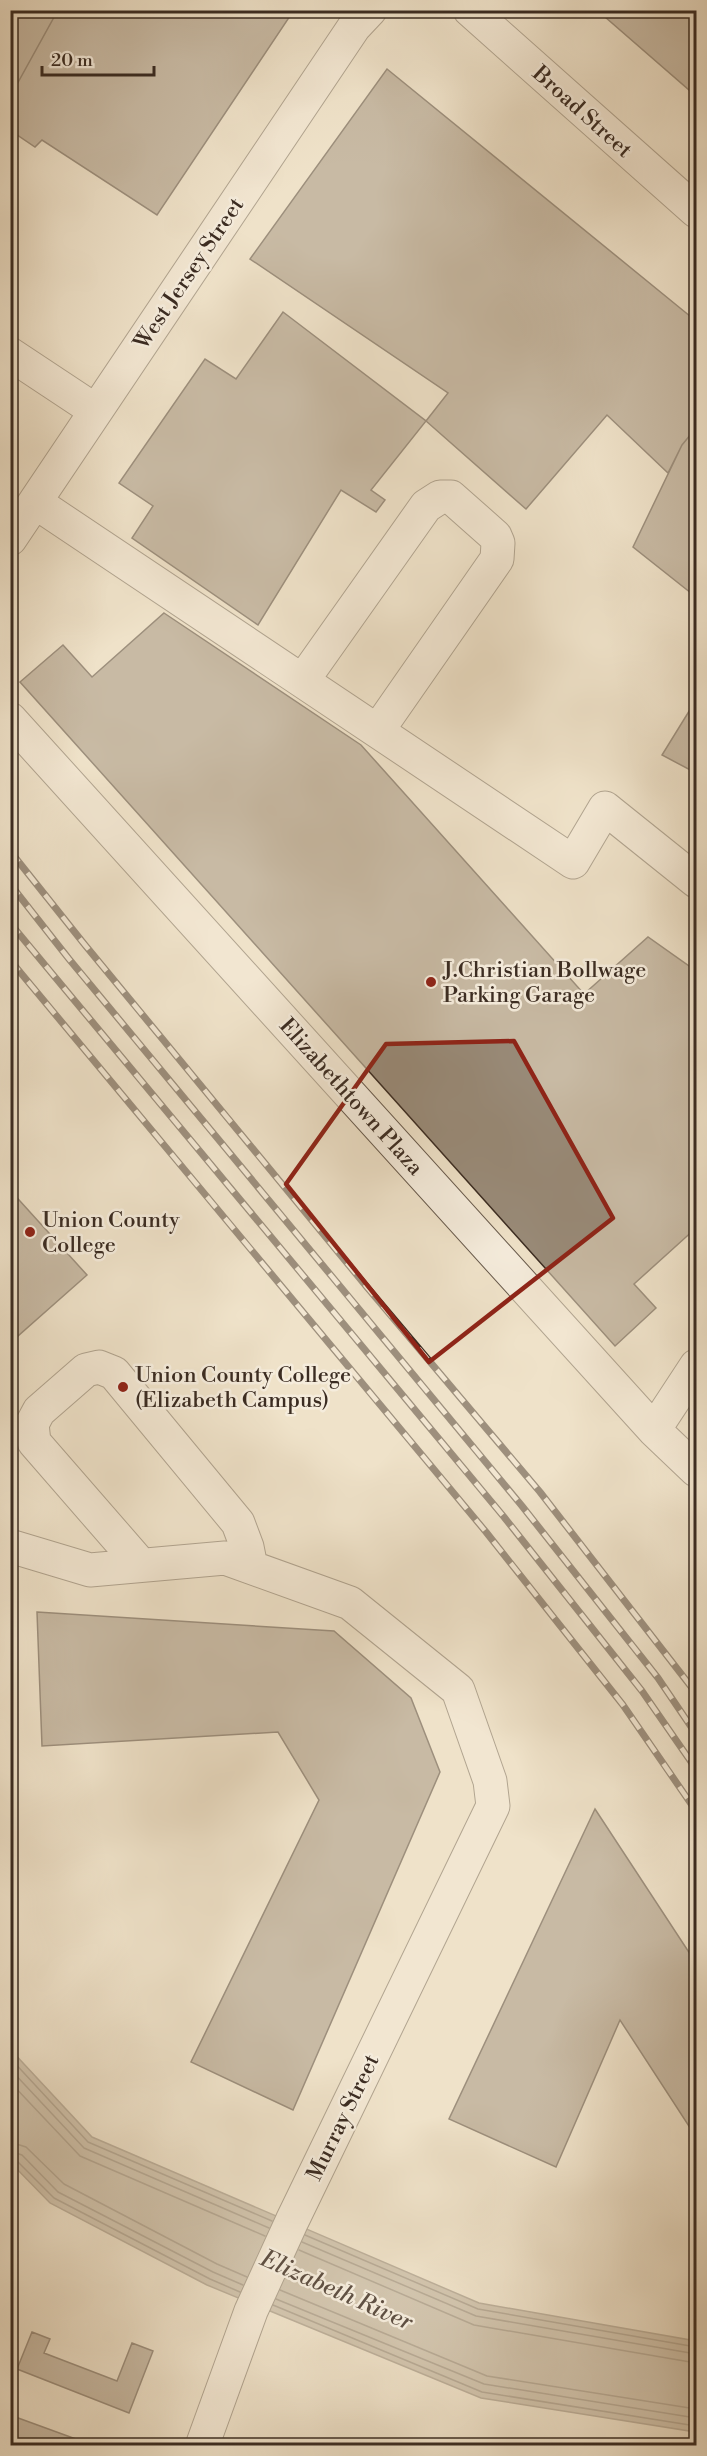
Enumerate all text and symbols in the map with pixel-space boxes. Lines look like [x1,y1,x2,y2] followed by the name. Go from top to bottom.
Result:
[42,39,154,77] scale bar
[51,49,93,72] text: 20 m
[526,60,638,164] street label: Broad Street
[128,193,250,356] street label: West Jersey Street
[442,957,646,1009] place label: J.Christian Bollwage Parking Garage
[424,975,438,989] marker: J.Christian Bollwage Parking Garage
[273,1013,429,1182] street label: Elizabethtown Plaza
[42,1207,180,1259] place label: Union County College
[23,1225,37,1239] marker: Union County College
[135,1362,351,1414] place label: Union County College (Elizabeth Campus)
[116,1380,130,1394] marker: Union County College (Elizabeth Campus)
[301,2050,386,2185] street label: Murray Street
[255,2244,418,2338] water label: Elizabeth River

